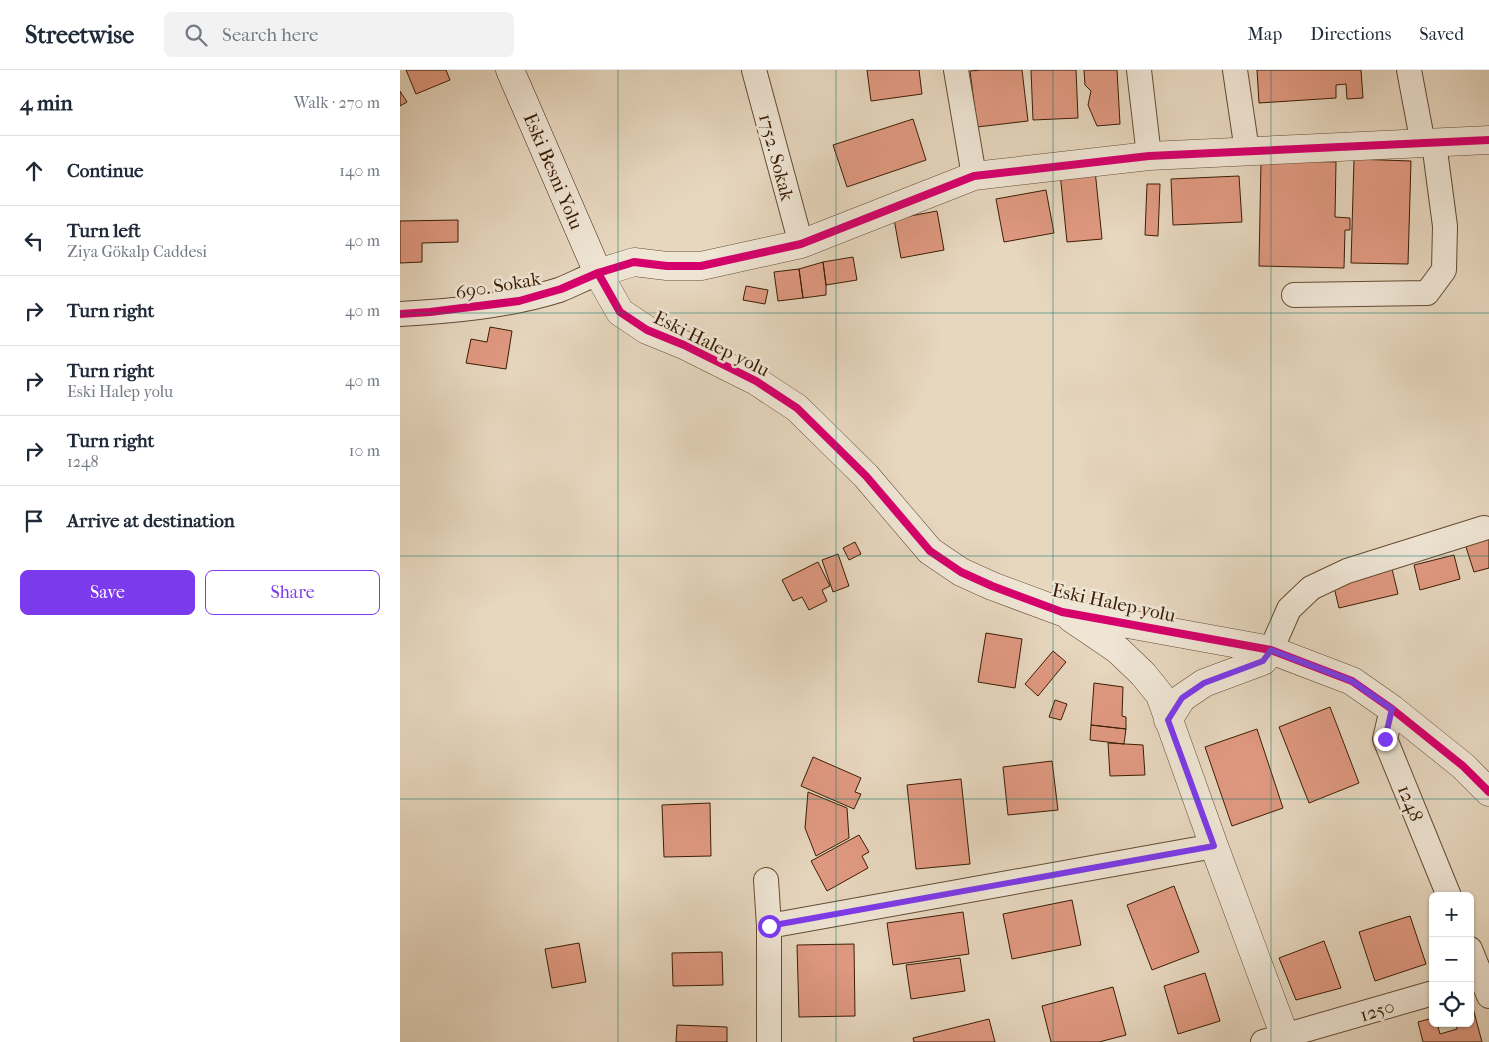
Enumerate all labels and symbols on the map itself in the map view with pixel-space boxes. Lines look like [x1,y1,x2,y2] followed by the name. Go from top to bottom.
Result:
[519,110,588,233] street label: Eski Besni Yolu
[754,111,798,203] street label: 1752. Sokak
[454,268,543,304] street label: 690. Sokak
[650,306,773,381] street label: Eski Halep yolu
[1050,579,1178,627] street label: Eski Halep yolu
[1374,728,1397,751] route end
[1393,782,1427,825] street label: 1248
[758,915,781,938] route start
[1357,995,1397,1027] street label: 1250

